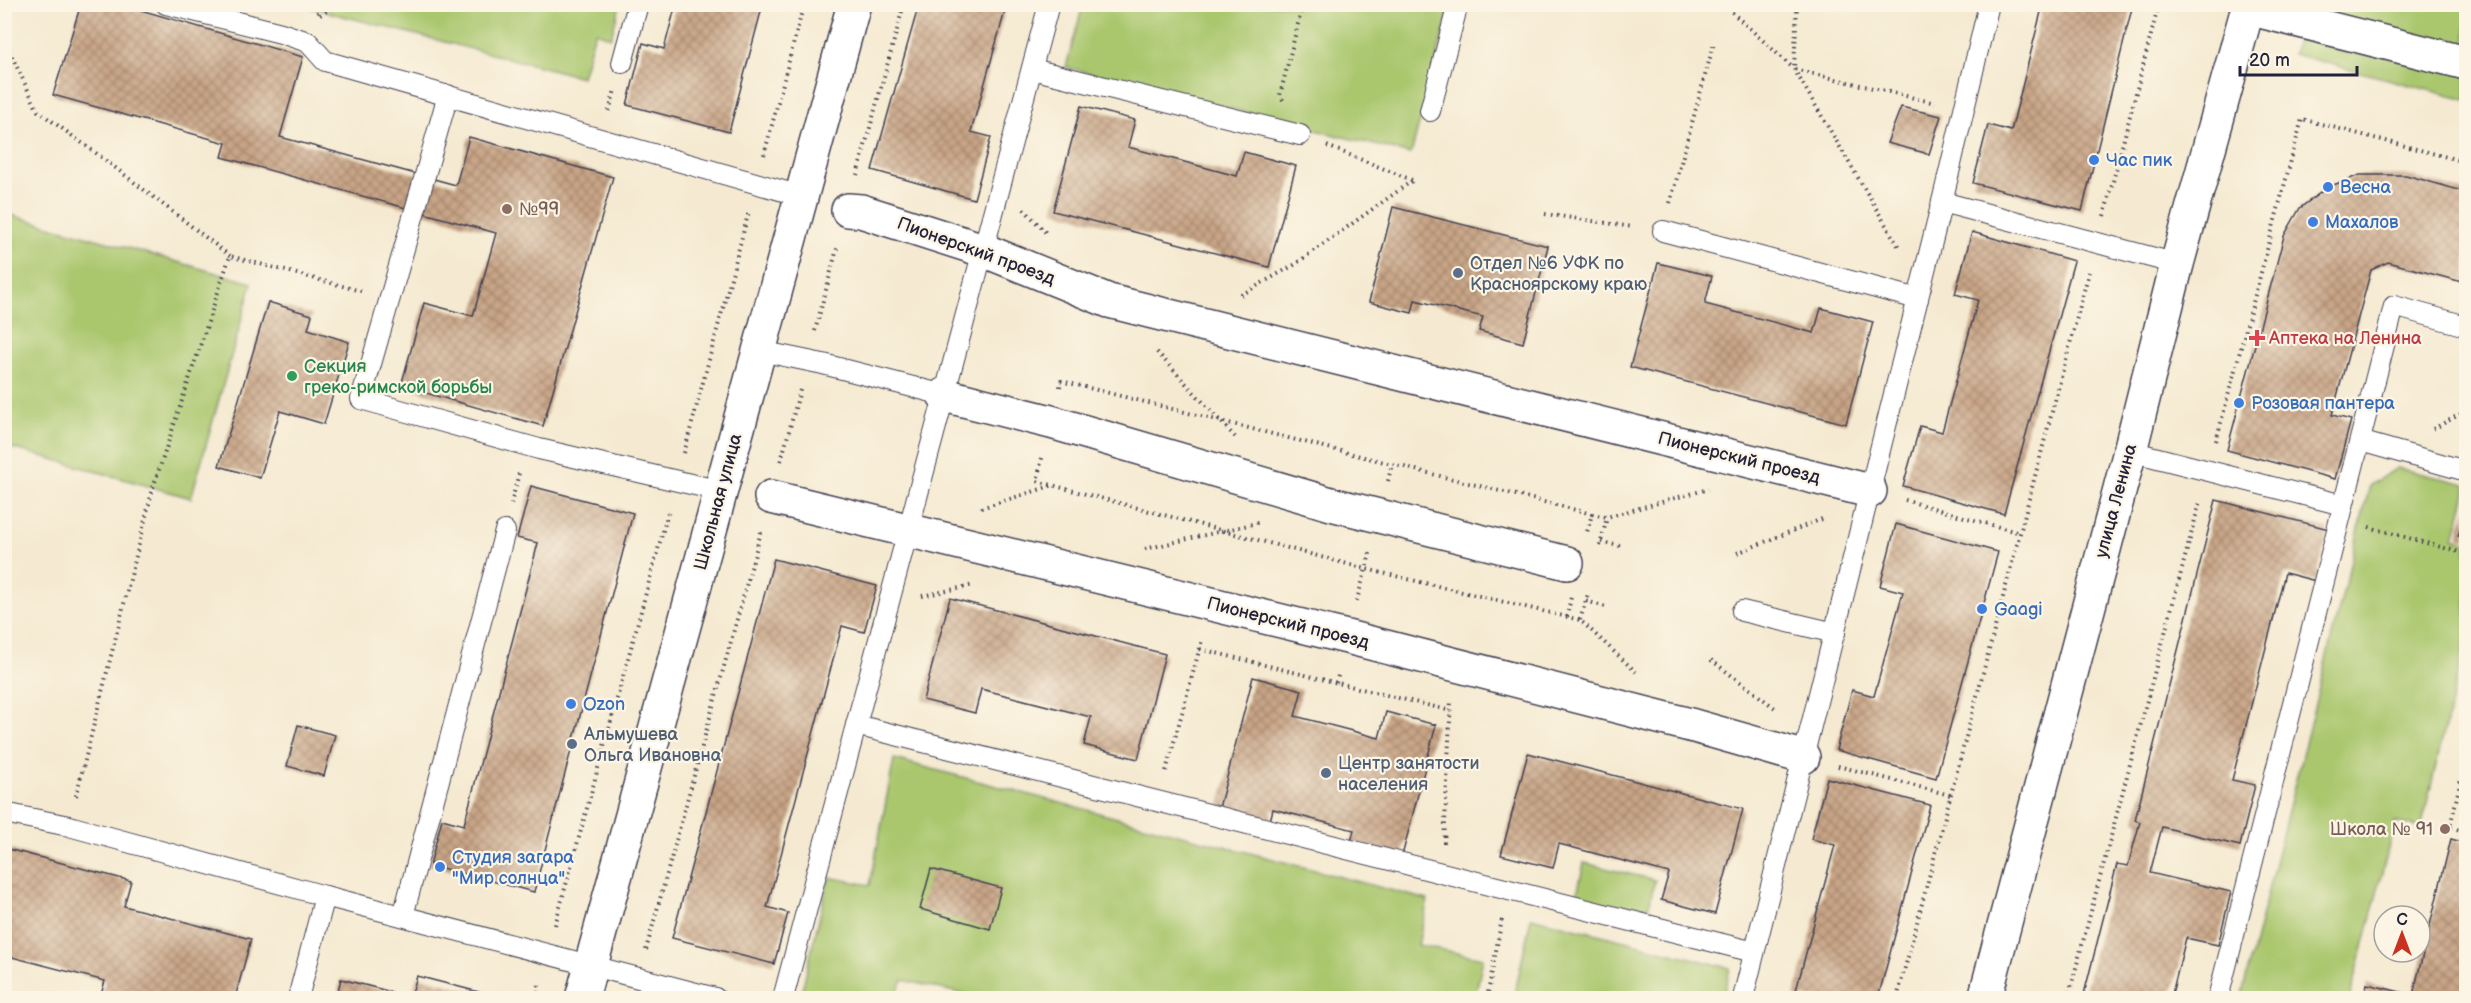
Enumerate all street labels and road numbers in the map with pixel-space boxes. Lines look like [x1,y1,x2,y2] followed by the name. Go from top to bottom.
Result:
[894,213,1058,289] street label: Пионерский проезд
[1656,428,1822,488] street label: Пионерский проезд
[690,431,746,573] street label: Школьная улица
[2091,441,2141,560] street label: улица Ленина
[1205,593,1371,653] street label: Пионерский проезд

